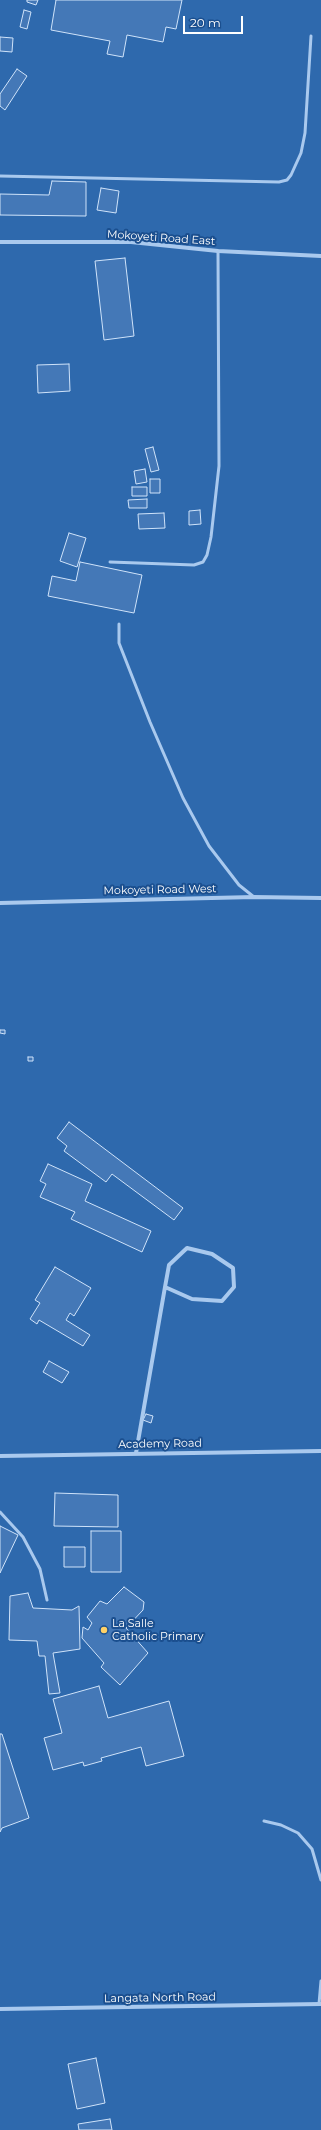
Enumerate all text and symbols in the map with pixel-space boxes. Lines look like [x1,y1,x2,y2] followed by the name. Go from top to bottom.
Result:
[185,8,245,34] scale bar
[190,15,221,30] text: 20 m
[106,228,216,248] street label: Mokoyeti Road East
[103,882,217,898] street label: Mokoyeti Road West
[118,1437,202,1451] street label: Academy Road
[112,1617,203,1643] place label: La Salle Catholic Primary
[99,1625,109,1635] marker: La Salle Catholic Primary
[104,1990,216,2006] street label: Langata North Road

